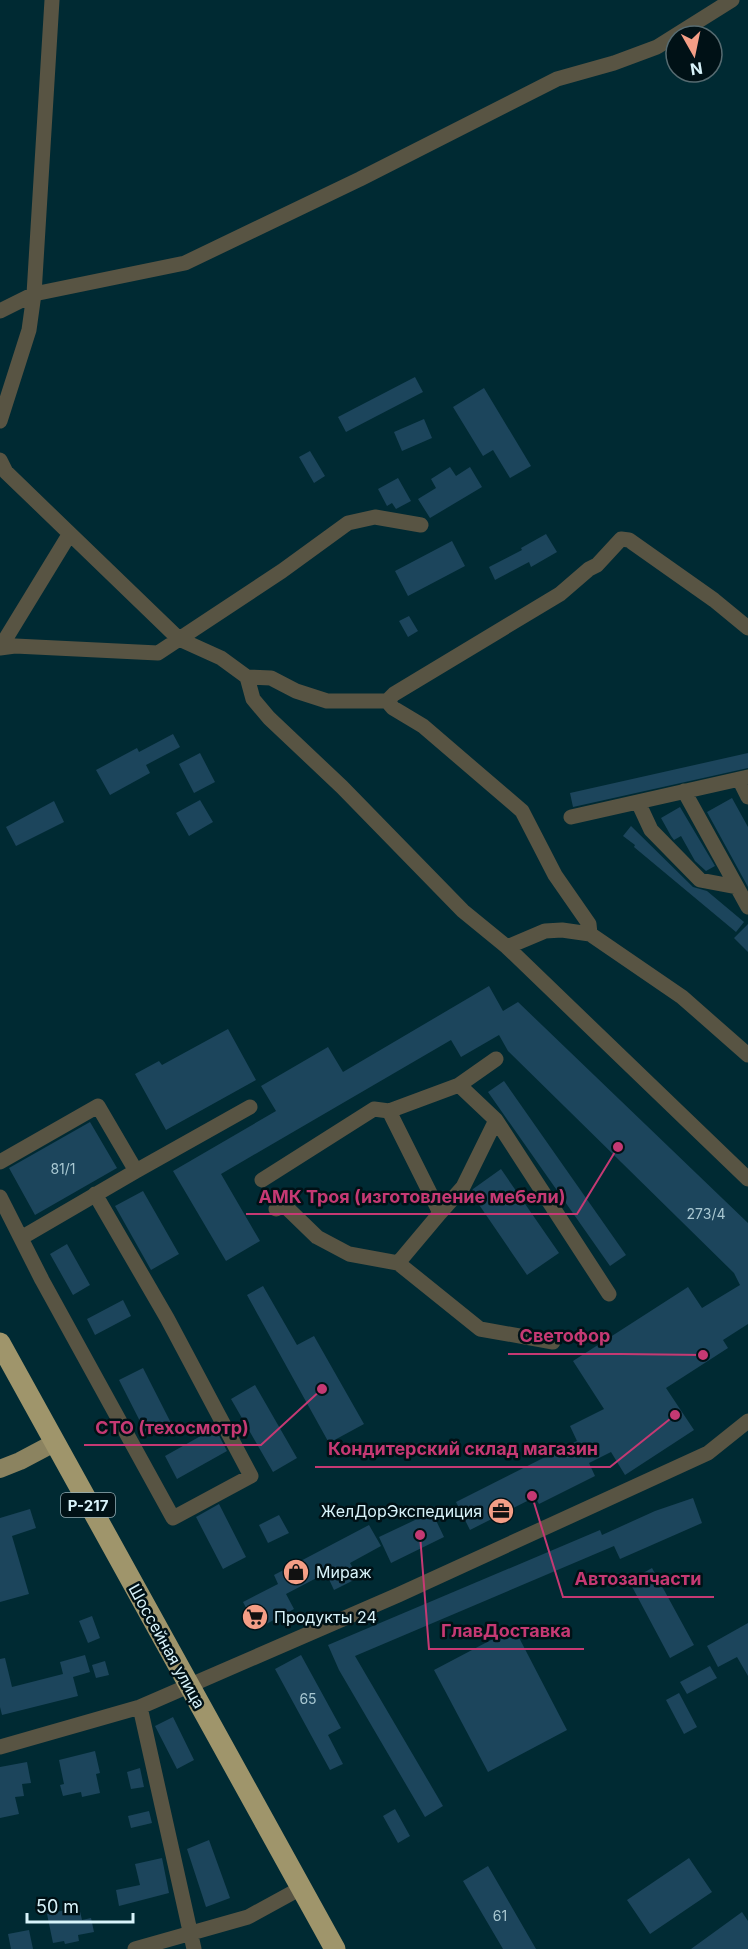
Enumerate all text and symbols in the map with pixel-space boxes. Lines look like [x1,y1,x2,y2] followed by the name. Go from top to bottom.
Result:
[664,24,724,84] north arrow
[689,58,704,80] text: N
[50,1160,76,1177] house number: 81/1
[246,1178,577,1214] callout: АМК Троя (изготовление мебели)
[259,1186,565,1207] text: АМК Троя (изготовление мебели)
[687,1205,725,1222] house number: 273/4
[508,1318,622,1354] callout: Светофор
[520,1325,610,1346] text: Светофор
[84,1409,261,1445] callout: СТО (техосмотр)
[95,1417,249,1438] text: СТО (техосмотр)
[315,1431,610,1467] callout: Кондитерский склад магазин
[328,1438,598,1459] text: Кондитерский склад магазин
[61,1493,115,1517] road number: Р-217
[486,1496,516,1526] office icon: ЖелДорЭкспедиция
[321,1501,482,1521] place label: ЖелДорЭкспедиция
[281,1557,311,1587] shop icon: Мираж
[563,1561,714,1597] callout: Автозапчасти
[316,1562,372,1582] place label: Мираж
[575,1568,701,1589] text: Автозапчасти
[124,1580,210,1712] street label: Шоссейная улица
[240,1602,270,1632] supermarket icon: Продукты 24
[274,1607,377,1627] place label: Продукты 24
[429,1613,584,1649] callout: ГлавДоставка
[441,1620,571,1641] text: ГлавДоставка
[299,1690,317,1707] house number: 65
[27,1886,134,1924] scale bar
[36,1896,79,1917] text: 50 m
[493,1907,507,1924] house number: 61

